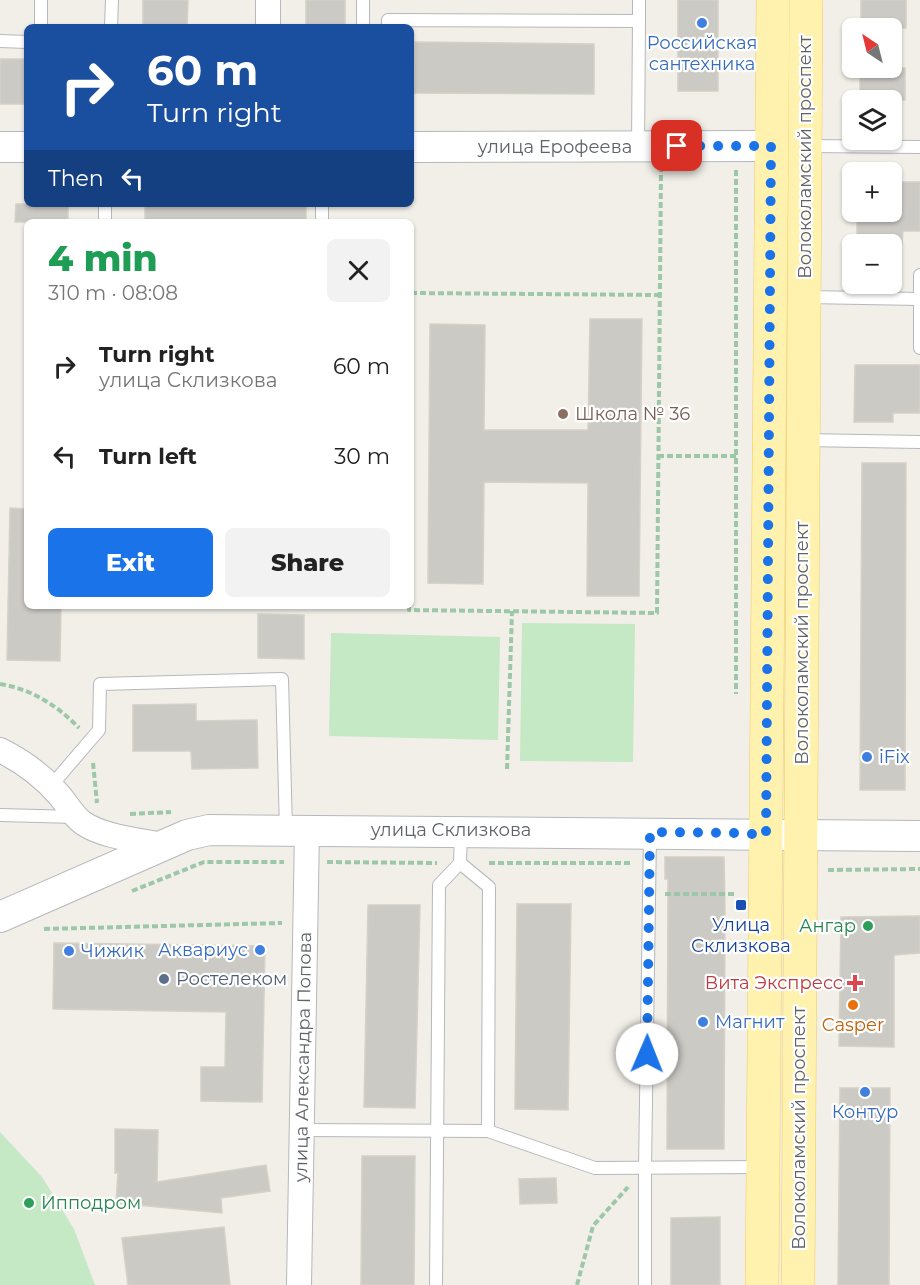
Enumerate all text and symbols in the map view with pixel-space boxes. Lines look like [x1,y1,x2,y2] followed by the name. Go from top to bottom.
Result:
[695,16,709,30] marker: Российская сантехника
[842,18,902,78] north arrow
[842,18,902,294] map controls
[647,32,757,75] place label: Российская сантехника
[794,35,816,279] street label: Волоколамский проспект
[147,44,258,96] text: 60 m
[48,48,126,126] icon: right
[842,90,902,150] button: layers
[147,96,282,129] text: Turn right
[651,120,702,171] pin
[660,129,693,162] icon: arrive
[477,136,632,158] street label: улица Ерофеева
[116,162,149,195] icon: left
[842,162,902,222] button: +
[48,165,104,192] text: Then
[842,234,902,294] button: −
[48,236,158,280] text: 4 min
[327,239,390,302] button: close
[48,281,178,305] text: 310 m · 08:08
[99,341,214,368] text: Turn right
[48,350,81,383] icon: right
[333,353,390,380] text: 60 m
[99,368,278,392] text: улица Склизкова
[575,403,690,425] place label: Школа № 36
[556,407,570,421] marker: Школа № 36
[48,440,81,473] icon: left
[99,443,197,470] text: Turn left
[334,443,390,470] text: 30 m
[791,521,813,765] street label: Волоколамский проспект
[48,528,213,597] button: Exit
[225,528,390,597] button: Share
[879,746,910,768] place label: iFix
[860,750,874,764] marker: iFix
[370,819,531,841] street label: улица Склизкова
[734,898,748,912] marker: Улица Склизкова
[691,914,791,957] place label: Улица Склизкова
[799,915,856,937] place label: Ангар
[861,919,875,933] marker: Ангар
[290,932,316,1183] street label: улица Александра Попова
[158,939,248,961] place label: Аквариус
[81,940,145,962] place label: Чижик
[253,943,267,957] marker: Аквариус
[62,944,76,958] marker: Чижик
[176,968,287,990] place label: Ростелеком
[157,972,171,986] marker: Ростелеком
[705,972,843,994] place label: Вита Экспресс
[848,976,862,990] marker: Вита Экспресс
[846,998,860,1012] marker: Casper
[788,1006,810,1250] street label: Волоколамский проспект
[715,1011,785,1033] place label: Магнит
[822,1014,884,1036] place label: Casper
[696,1015,710,1029] marker: Магнит
[615,1022,679,1086] position arrow
[858,1085,872,1099] marker: Контур
[832,1101,898,1123] place label: Контур
[41,1192,141,1214] place label: Ипподром
[22,1196,36,1210] marker: Ипподром

